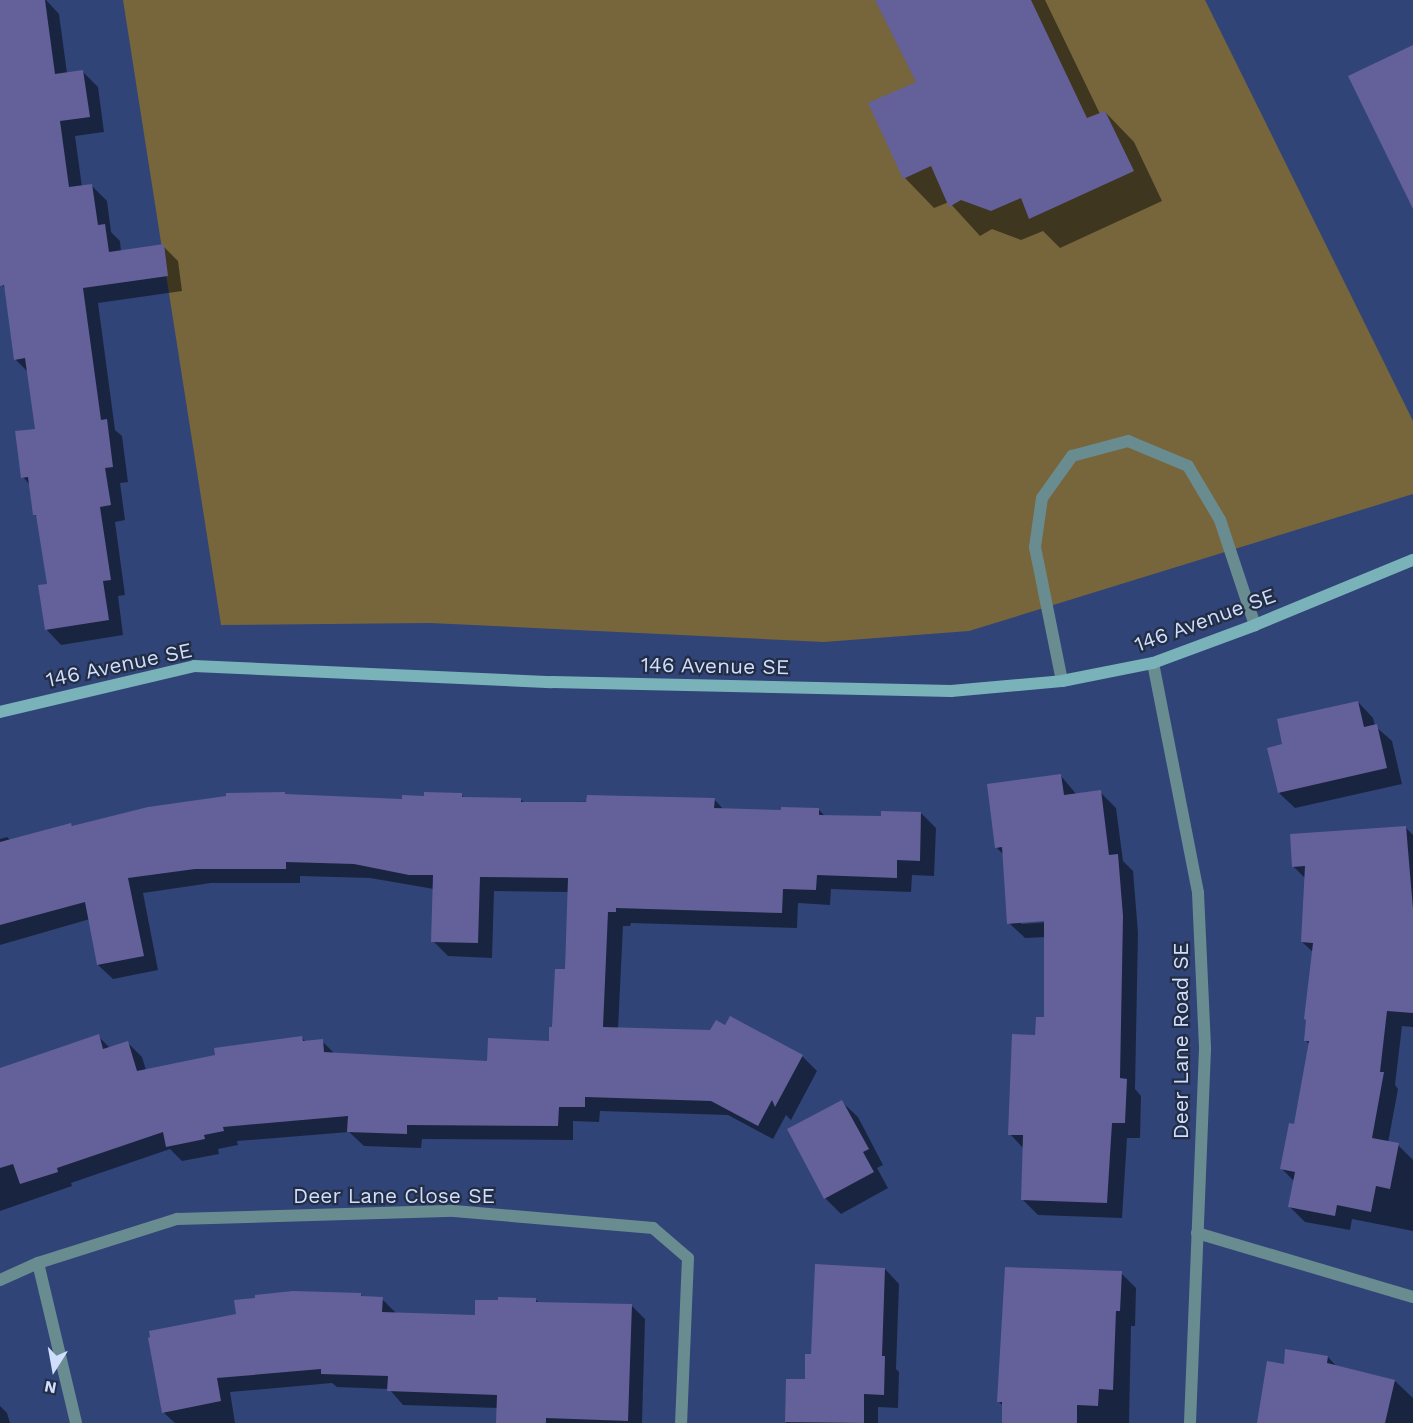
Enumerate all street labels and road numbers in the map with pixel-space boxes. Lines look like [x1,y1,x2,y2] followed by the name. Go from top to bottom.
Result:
[1131,583,1279,657] street label: 146 Avenue SE
[43,637,195,693] street label: 146 Avenue SE
[640,652,790,680] street label: 146 Avenue SE
[1168,942,1194,1140] street label: Deer Lane Road SE
[293,1183,495,1209] street label: Deer Lane Close SE

